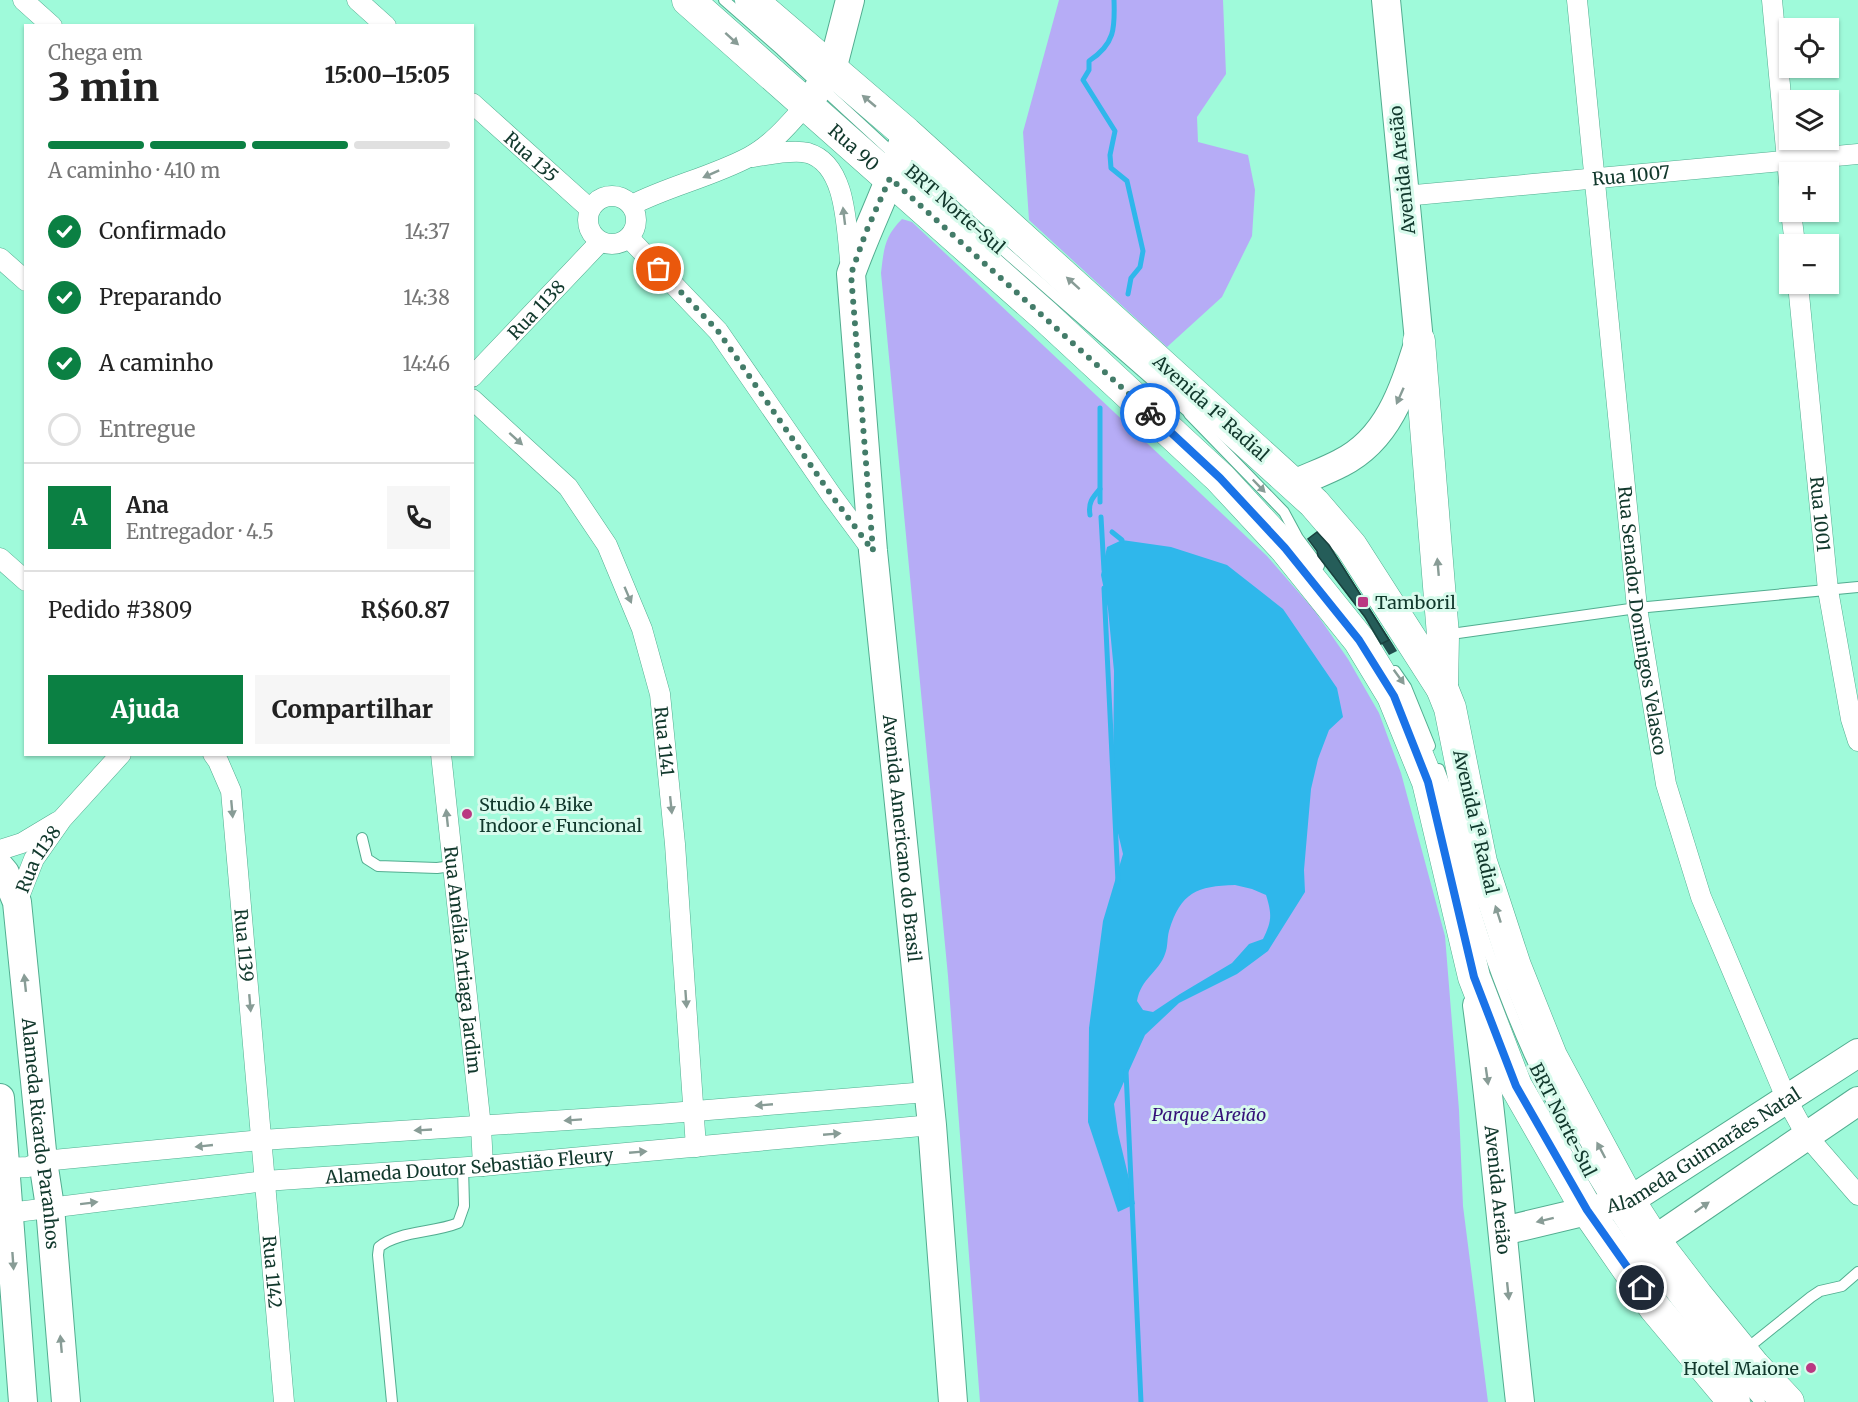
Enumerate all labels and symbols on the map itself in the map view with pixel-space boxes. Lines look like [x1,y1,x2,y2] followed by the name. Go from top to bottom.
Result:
[724,32,739,45] one-way arrow
[861,95,877,108] one-way arrow
[1384,104,1420,237] street label: Avenida Areião
[824,119,884,176] street label: Rua 90
[500,126,563,187] street label: Rua 135
[900,159,1010,259] street label: BRT Norte-Sul
[1591,160,1671,190] street label: Rua 1007
[701,169,719,179] one-way arrow
[839,206,849,225] one-way arrow
[633,243,684,294] pin
[502,275,570,344] street label: Rua 1138
[1066,277,1081,290] one-way arrow
[1148,349,1274,466] street label: Avenida 1ª Radial
[1120,383,1180,443] courier
[1395,387,1404,404] one-way arrow
[508,432,523,446] one-way arrow
[1805,475,1836,553] street label: Rua 1001
[1252,479,1266,494] one-way arrow
[1614,485,1673,757] street label: Rua Senador Domingos Velasco
[1433,557,1443,576] one-way arrow
[623,586,633,604] one-way arrow
[1375,591,1456,614] place label: Tamboril
[1356,595,1370,609] marker: Tamboril
[1393,668,1405,684] one-way arrow
[650,705,680,777] street label: Rua 1141
[878,712,927,963] street label: Avenida Americano do Brasil
[1448,746,1504,897] street label: Avenida 1ª Radial
[479,793,643,837] place label: Studio 4 Bike Indoor e Funcional
[667,795,676,814] one-way arrow
[227,799,237,818] one-way arrow
[460,807,474,821] marker: Studio 4 Bike Indoor e Funcional
[442,808,452,827] one-way arrow
[10,821,66,896] street label: Rua 1138
[439,845,487,1075] street label: Rua Amélia Artiaga Jardim
[1493,905,1503,923] one-way arrow
[230,908,259,983] street label: Rua 1139
[20,973,30,992] one-way arrow
[682,990,691,1009] one-way arrow
[245,993,255,1012] one-way arrow
[17,1016,65,1250] street label: Alameda Ricardo Paranhos
[1524,1059,1602,1181] street label: BRT Norte-Sul
[1482,1067,1492,1086] one-way arrow
[1603,1082,1805,1218] street label: Alameda Guimarães Natal
[755,1100,774,1110] one-way arrow
[1152,1103,1266,1126] park label: Parque Areião
[563,1115,582,1125] one-way arrow
[1480,1123,1516,1255] street label: Avenida Areião
[413,1125,432,1135] one-way arrow
[822,1129,841,1139] one-way arrow
[194,1141,213,1151] one-way arrow
[1596,1141,1606,1158] one-way arrow
[323,1143,615,1188] street label: Alameda Doutor Sebastião Fleury
[628,1147,647,1157] one-way arrow
[79,1198,98,1207] one-way arrow
[1694,1201,1710,1213] one-way arrow
[1536,1216,1554,1226] one-way arrow
[258,1234,287,1309] street label: Rua 1142
[9,1252,18,1271] one-way arrow
[1616,1262,1667,1313] pin
[1503,1282,1512,1301] one-way arrow
[56,1334,66,1353] one-way arrow
[1683,1357,1799,1380] place label: Hotel Maione
[1804,1361,1818,1375] marker: Hotel Maione

